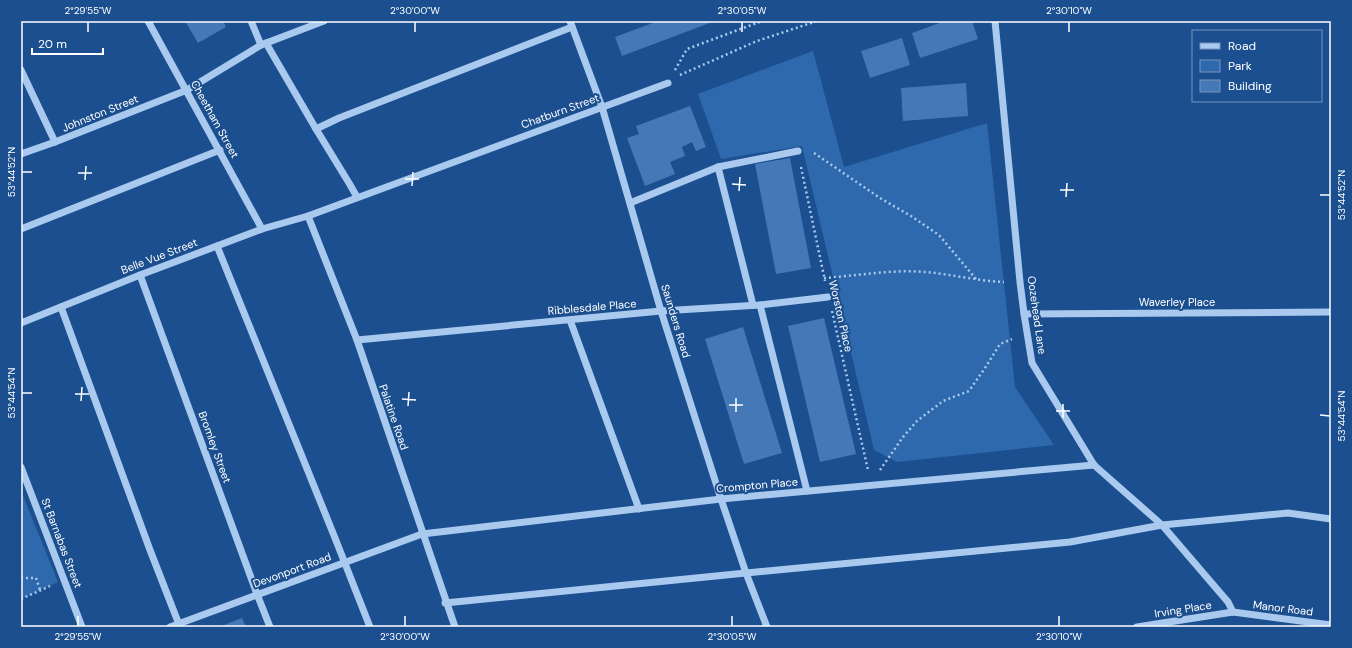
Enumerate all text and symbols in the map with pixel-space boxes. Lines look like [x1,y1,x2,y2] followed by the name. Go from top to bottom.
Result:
[64,4,112,17] text: 2°29'55"W
[390,4,440,17] text: 2°30'00"W
[718,4,767,17] text: 2°30'05"W
[1046,4,1092,17] text: 2°30'10"W
[32,30,103,56] scale bar
[1192,30,1322,102] legend
[38,36,67,52] text: 20 m
[1228,38,1256,54] text: Road
[1228,58,1252,74] text: Park
[188,78,242,160] street label: Cheetham Street
[1228,78,1272,94] text: Building
[519,90,601,132] street label: Chatburn Street
[60,91,140,135] street label: Johnston Street
[5,147,18,197] text: 53°44'52"N
[1335,170,1348,220] text: 53°44'52"N
[119,235,199,277] street label: Belle Vue Street
[1025,275,1049,355] street label: Oozehead Lane
[826,279,856,353] street label: Worston Place
[658,282,694,360] street label: Saunders Road
[1139,295,1215,309] street label: Waverley Place
[547,296,637,318] street label: Ribblesdale Place
[5,367,18,418] text: 53°44'54"N
[376,382,412,452] street label: Palatine Road
[1335,390,1348,441] text: 53°44'54"N
[196,409,234,485] street label: Bromley Street
[716,474,798,496] street label: Crompton Place
[38,496,86,590] street label: St Barnabas Street
[251,549,333,591] street label: Devonport Road
[1252,597,1314,619] street label: Manor Road
[1153,598,1213,620] street label: Irving Place
[54,630,102,643] text: 2°29'55"W
[380,630,430,643] text: 2°30'00"W
[708,630,757,643] text: 2°30'05"W
[1036,630,1082,643] text: 2°30'10"W

